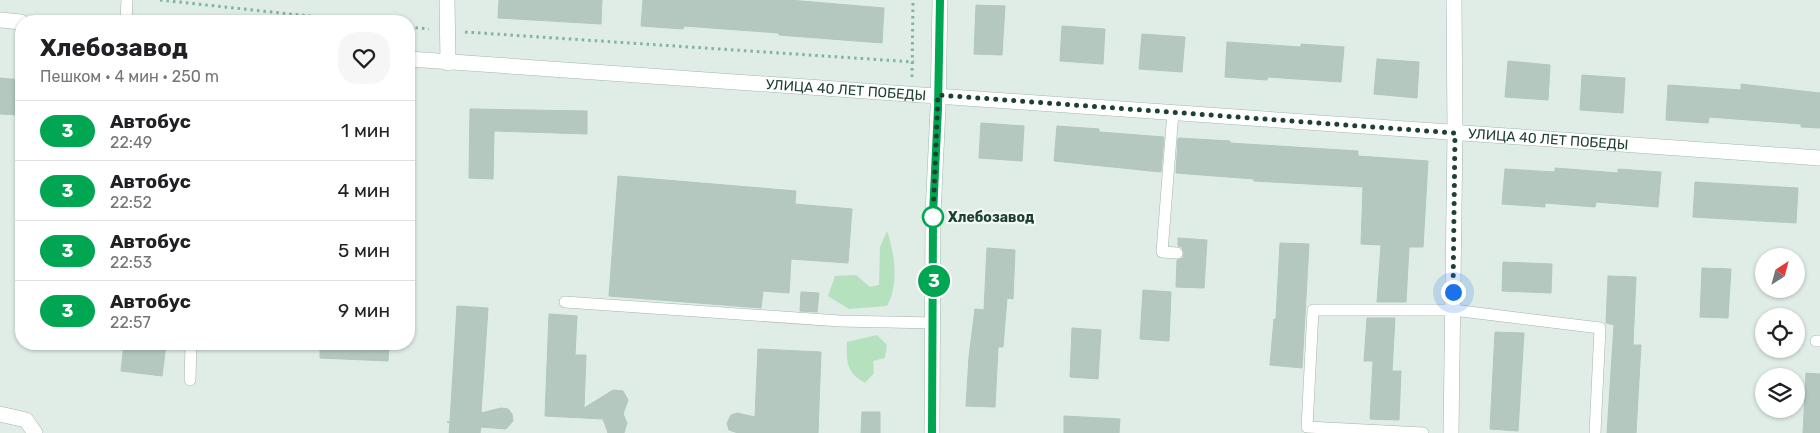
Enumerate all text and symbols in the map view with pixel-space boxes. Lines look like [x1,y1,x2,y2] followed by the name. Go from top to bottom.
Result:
[338,32,390,84] button: heart
[40,34,188,62] text: Хлебозавод
[40,67,219,86] text: Пешком · 4 мин · 250 m
[765,76,927,104] street label: УЛИЦА 40 ЛЕТ ПОБЕДЫ
[110,110,191,133] text: Автобус
[341,119,390,142] text: 1 мин
[62,120,73,142] text: 3
[1468,125,1629,154] street label: УЛИЦА 40 ЛЕТ ПОБЕДЫ
[110,133,152,152] text: 22:49
[110,170,191,193] text: Автобус
[337,179,390,202] text: 4 мин
[62,180,73,202] text: 3
[110,193,152,212] text: 22:52
[922,206,944,228] marker: Хлебозавод
[948,209,1034,226] place label: Хлебозавод
[110,230,191,253] text: Автобус
[338,239,390,262] text: 5 мин
[62,240,73,262] text: 3
[1755,248,1805,298] north arrow
[1755,248,1805,418] map controls
[110,253,152,272] text: 22:53
[918,265,950,297] line badge: 3
[928,270,940,292] text: 3
[1441,280,1466,305] your location
[110,290,191,313] text: Автобус
[338,299,390,322] text: 9 мин
[62,300,73,322] text: 3
[1755,308,1805,358] button: locate
[110,313,151,332] text: 22:57
[1755,368,1805,418] button: layers

